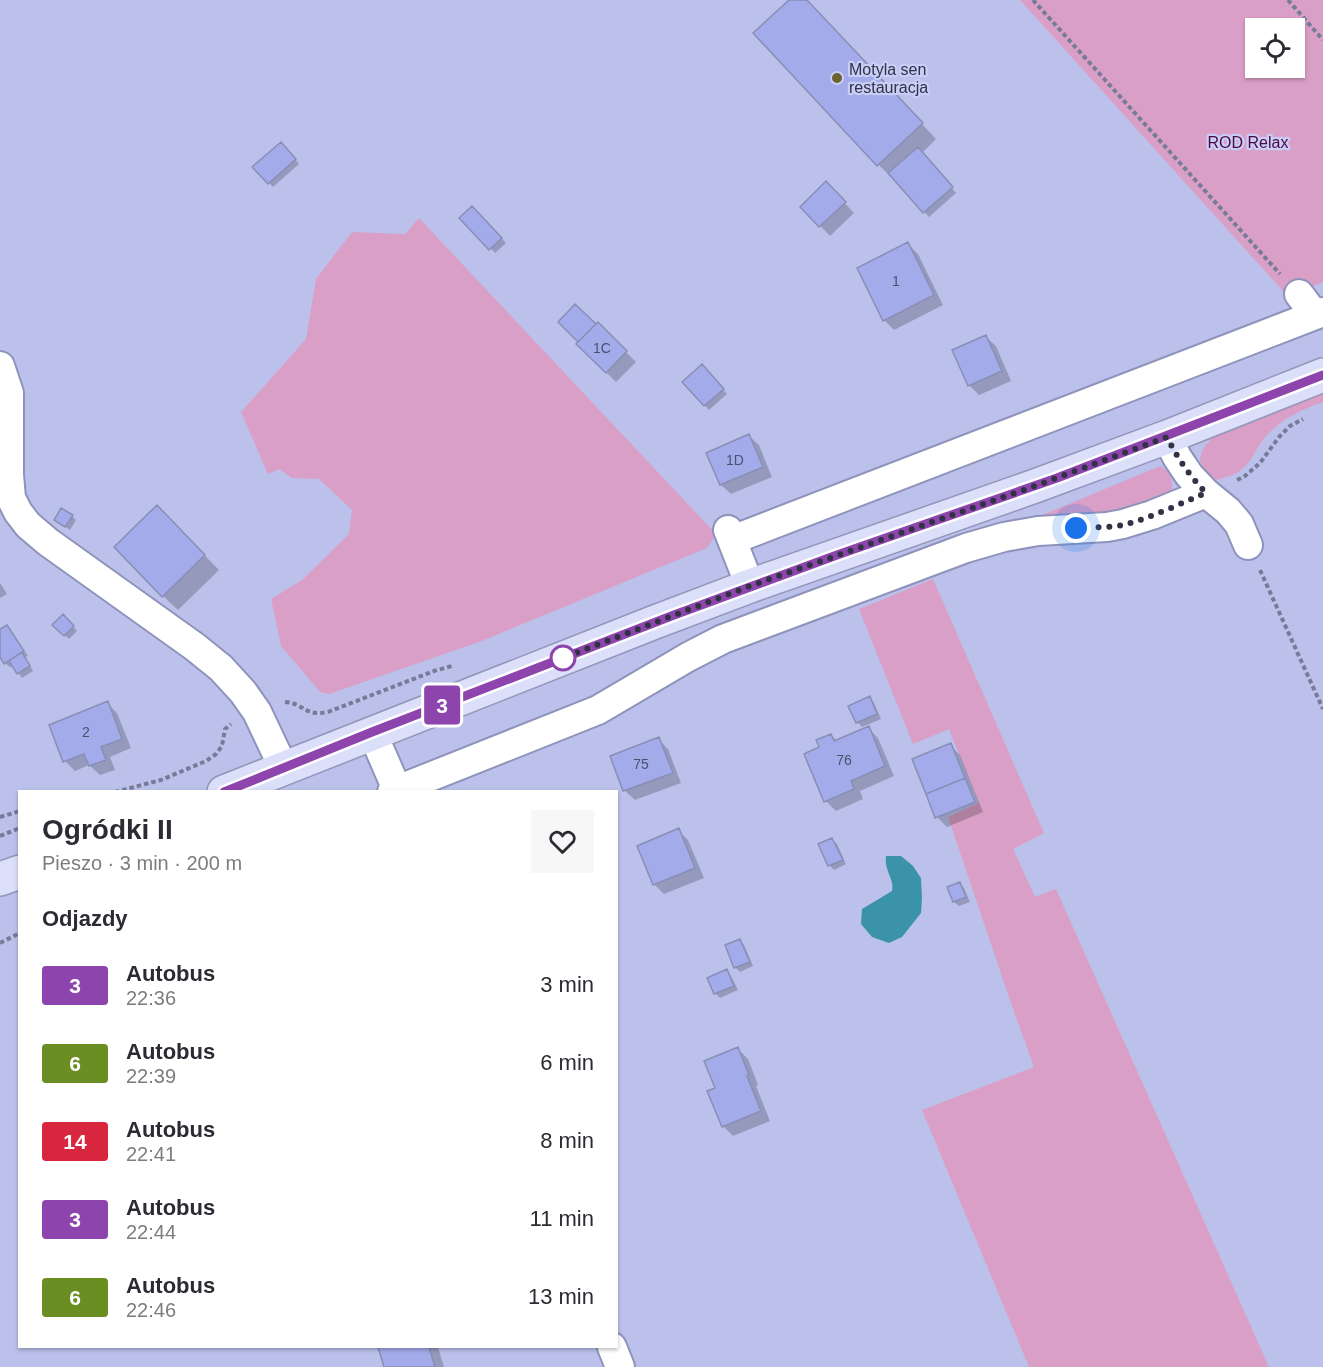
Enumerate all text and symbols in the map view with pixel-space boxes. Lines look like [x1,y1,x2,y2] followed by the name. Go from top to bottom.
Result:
[1245,18,1305,78] map controls
[1245,18,1305,78] button: locate
[849,61,928,96] place label: Motyla sen restauracja
[830,71,844,85] marker: Motyla sen restauracja
[1208,134,1288,151] park label: ROD Relax
[892,273,900,289] house number: 1
[593,340,611,356] house number: 1C
[726,452,744,468] house number: 1D
[1061,513,1091,543] your location
[550,645,576,671] unlabelled marker
[422,686,462,724] line badge: 3
[436,694,448,717] text: 3
[82,724,90,740] house number: 2
[836,752,852,768] house number: 76
[633,756,649,772] house number: 75
[531,810,594,873] button: heart
[42,814,173,845] text: Ogródki II
[42,852,242,874] text: Pieszo · 3 min · 200 m
[42,906,128,931] text: Odjazdy
[126,961,215,986] text: Autobus
[540,972,594,997] text: 3 min
[69,974,81,997] text: 3
[126,987,176,1009] text: 22:36
[126,1039,215,1064] text: Autobus
[540,1050,594,1075] text: 6 min
[69,1052,81,1075] text: 6
[126,1065,176,1087] text: 22:39
[126,1117,215,1142] text: Autobus
[540,1128,594,1153] text: 8 min
[63,1130,87,1153] text: 14
[126,1143,176,1165] text: 22:41
[126,1195,215,1220] text: Autobus
[530,1206,594,1231] text: 11 min
[69,1208,81,1231] text: 3
[126,1221,176,1243] text: 22:44
[126,1273,215,1298] text: Autobus
[528,1284,594,1309] text: 13 min
[69,1286,81,1309] text: 6
[126,1299,176,1321] text: 22:46

